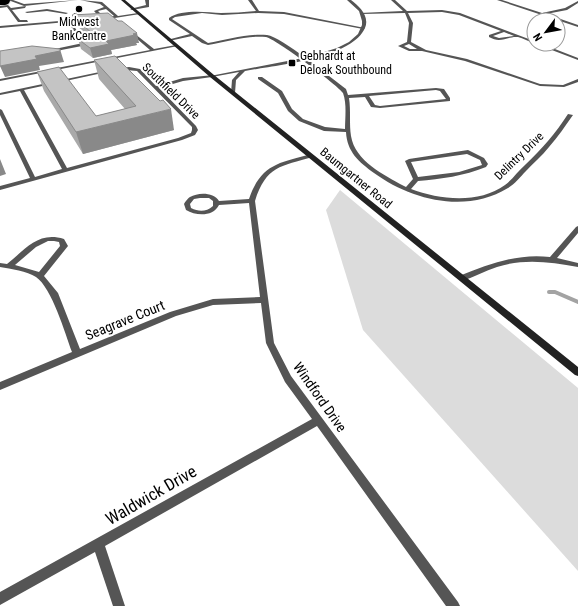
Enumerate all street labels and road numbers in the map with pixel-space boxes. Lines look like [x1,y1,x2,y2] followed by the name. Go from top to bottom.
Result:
[139,60,203,122] street label: Southfield Drive
[492,129,547,183] street label: Delintry Drive
[317,145,395,211] street label: Baumgartner Road
[83,297,167,343] street label: Seagrave Court
[290,359,350,435] street label: Windford Drive
[102,461,200,529] street label: Waldwick Drive

